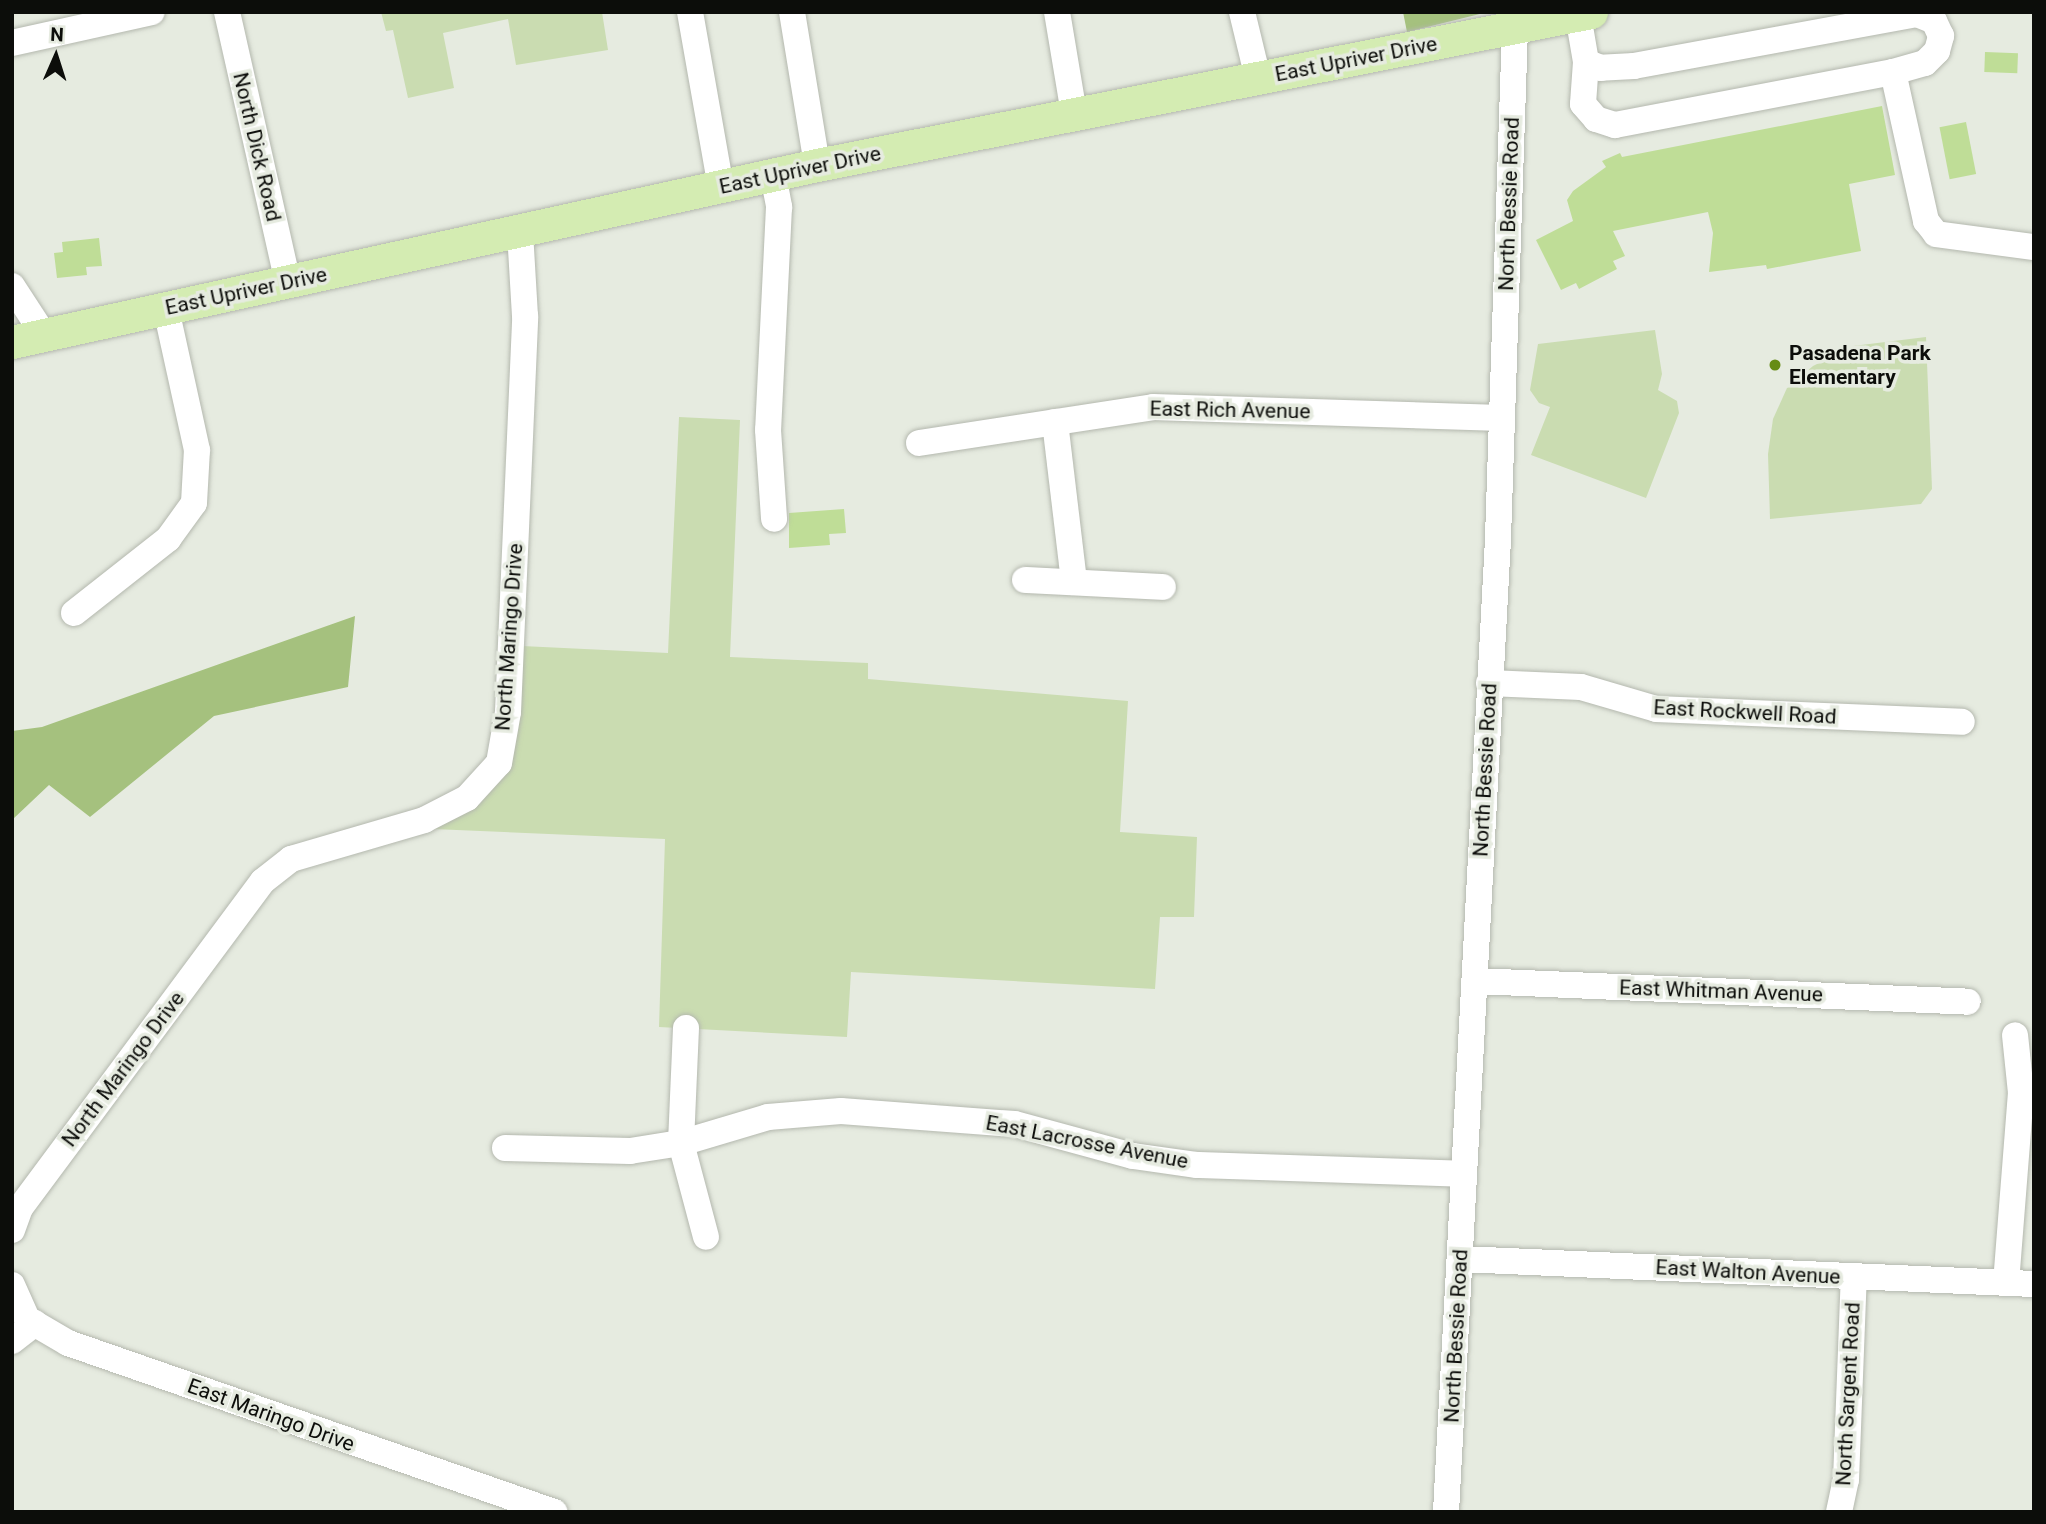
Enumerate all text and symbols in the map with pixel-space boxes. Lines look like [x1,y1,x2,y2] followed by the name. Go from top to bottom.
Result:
[21,21,91,91] north arrow
[50,23,64,46] text: N
[1273,31,1439,87] street label: East Upriver Drive
[228,70,286,224] street label: North Dick Road
[1493,117,1525,291] street label: North Bessie Road
[717,141,883,199] street label: East Upriver Drive
[163,262,329,320] street label: East Upriver Drive
[1789,340,1931,390] place label: Pasadena Park Elementary
[1767,357,1783,373] marker: Pasadena Park Elementary
[1149,396,1311,424] street label: East Rich Avenue
[490,542,528,732] street label: North Maringo Drive
[1468,683,1502,857] street label: North Bessie Road
[1653,695,1837,729] street label: East Rockwell Road
[1619,975,1823,1007] street label: East Whitman Avenue
[56,986,190,1152] street label: North Maringo Drive
[984,1110,1190,1174] street label: East Lacrosse Avenue
[1439,1249,1473,1423] street label: North Bessie Road
[1655,1255,1841,1289] street label: East Walton Avenue
[1831,1302,1865,1486] street label: North Sargent Road
[184,1373,358,1457] street label: East Maringo Drive

